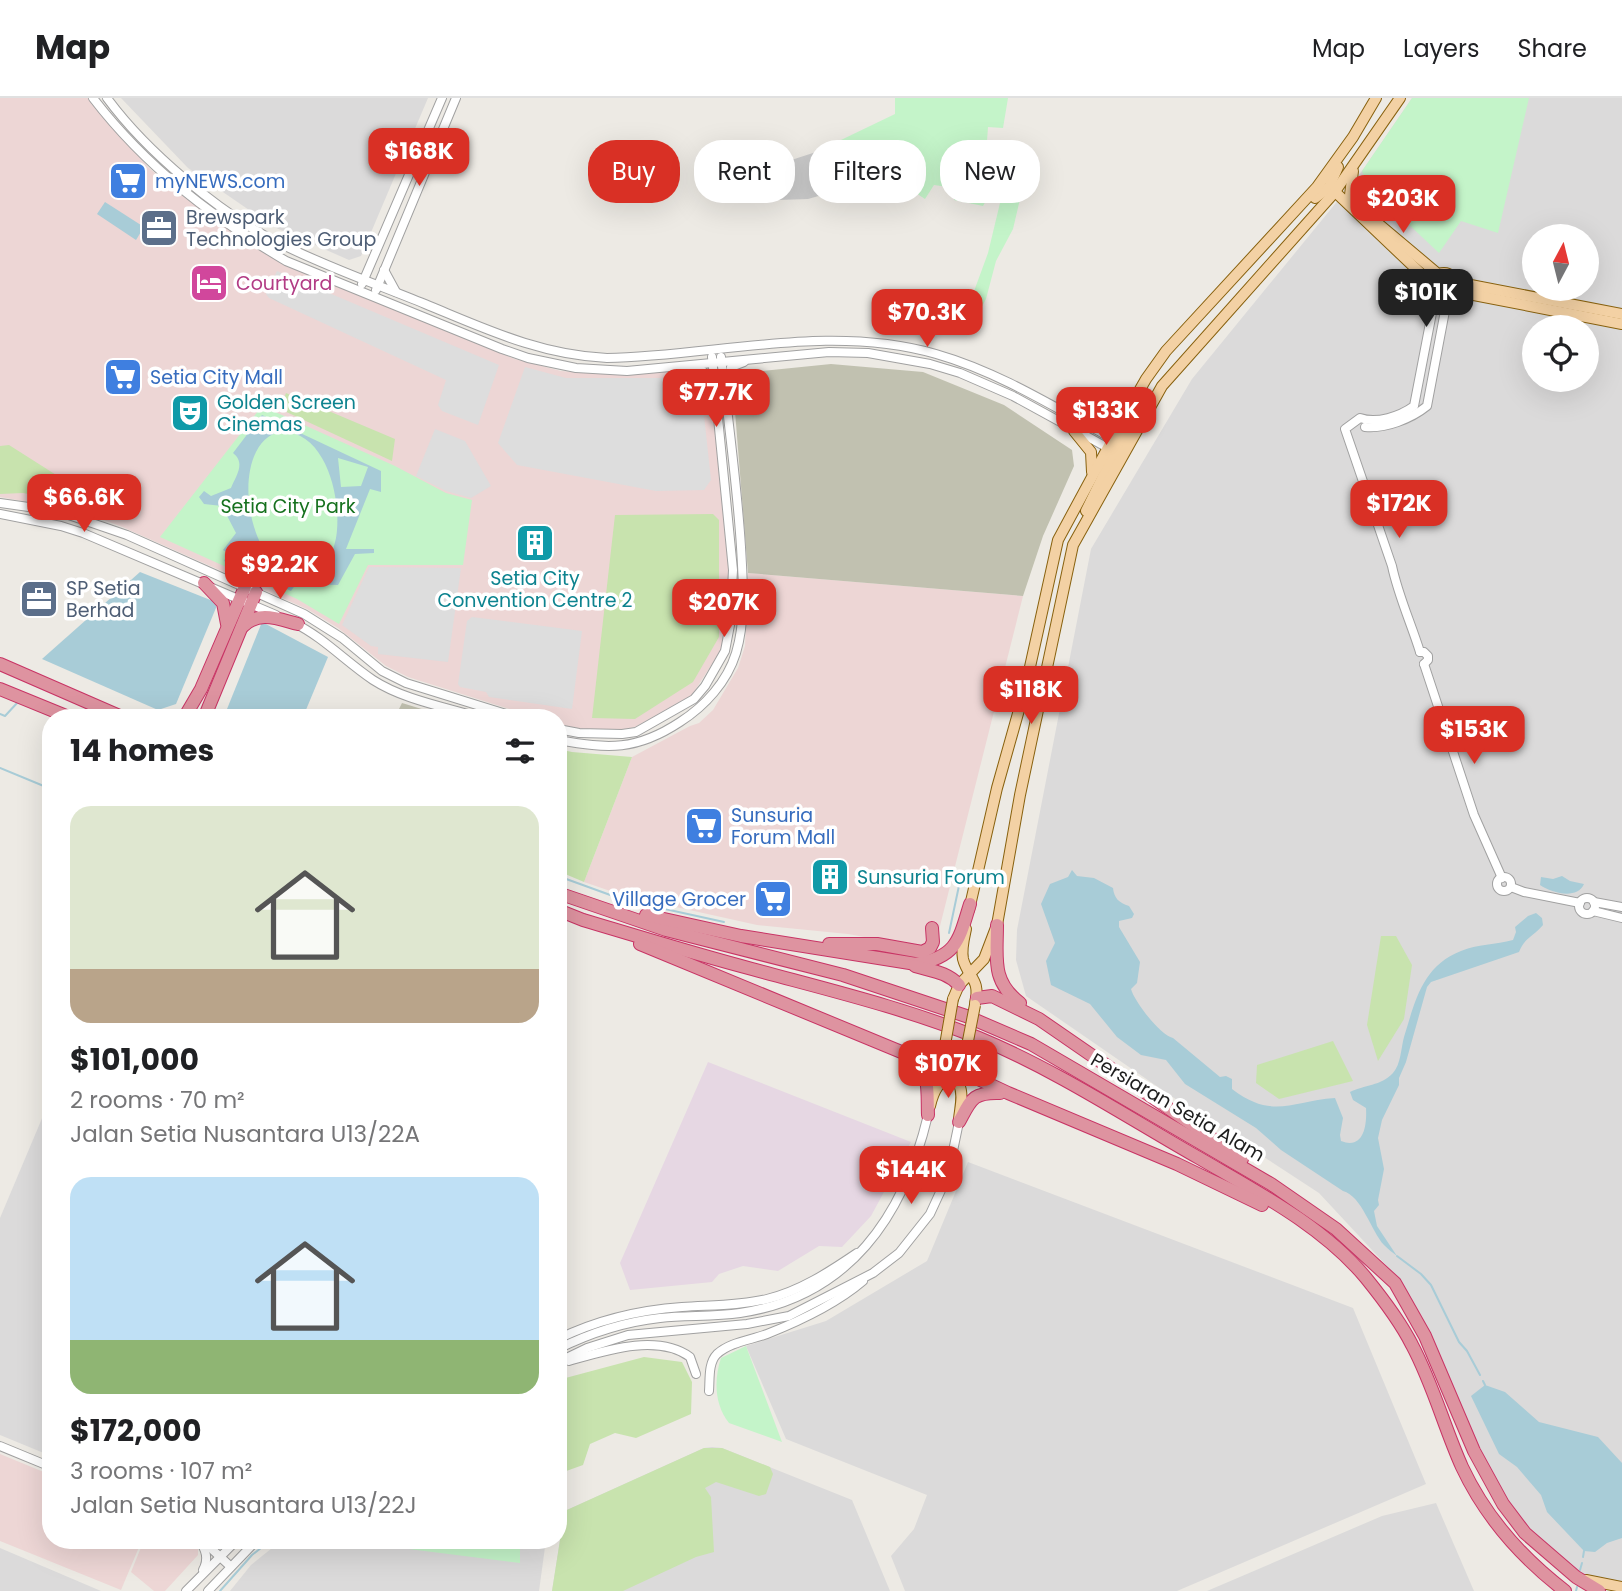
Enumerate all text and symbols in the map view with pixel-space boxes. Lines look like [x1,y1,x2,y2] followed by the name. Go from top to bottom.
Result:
[35,24,110,71] text: Map
[1312,32,1365,65] text: Map
[1403,32,1479,65] text: Layers
[1517,32,1587,65] text: Share
[370,129,468,188] pin: $168K
[384,135,454,167] text: $168K
[588,140,680,203] chip: Buy
[694,140,795,203] chip: Rent
[809,140,926,203] chip: Filters
[940,140,1040,203] chip: New
[107,160,149,202] supermarket icon: myNEWS.com
[155,168,285,195] place label: myNEWS.com
[1354,176,1452,235] pin: $203K
[1366,182,1440,214] text: $203K
[186,204,376,253] place label: Brewspark Technologies Group
[138,207,180,249] office icon: Brewspark Technologies Group
[1522,224,1600,301] north arrow
[1522,224,1599,392] map controls
[188,262,230,304] hotel icon: Courtyard
[236,270,332,297] place label: Courtyard
[1377,270,1475,329] pin: $101K
[1394,276,1458,308] text: $101K
[870,289,984,349] pin: $70.3K
[888,296,966,328] text: $70.3K
[1522,315,1599,392] button: locate
[102,356,144,398] supermarket icon: Setia City Mall
[150,364,283,391] place label: Setia City Mall
[659,370,773,429] pin: $77.7K
[679,376,753,408] text: $77.7K
[1057,388,1155,447] pin: $133K
[217,389,356,438] place label: Golden Screen Cinemas
[169,392,211,434] theatre icon: Golden Screen Cinemas
[1072,394,1140,426] text: $133K
[27,474,141,534] pin: $66.6K
[1350,480,1448,540] pin: $172K
[43,481,125,513] text: $66.6K
[1366,487,1432,519] text: $172K
[220,493,356,520] park label: Setia City Park
[514,522,556,564] building icon: Setia City Convention Centre 2
[223,542,337,601] pin: $92.2K
[241,548,319,580] text: $92.2K
[438,565,633,614] place label: Setia City Convention Centre 2
[66,575,141,624] place label: SP Setia Berhad
[18,578,60,620] office icon: SP Setia Berhad
[675,580,773,639] pin: $207K
[688,586,760,618] text: $207K
[982,666,1080,726] pin: $118K
[999,673,1063,705] text: $118K
[1425,706,1523,766] pin: $153K
[1440,713,1508,745] text: $153K
[70,729,214,772] text: 14 homes
[501,732,539,770] icon: filters
[731,802,835,851] place label: Sunsuria Forum Mall
[683,805,725,847] supermarket icon: Sunsuria Forum Mall
[242,852,368,978] icon: home
[809,856,851,898] building icon: Sunsuria Forum
[857,864,1005,891] place label: Sunsuria Forum
[752,878,794,920] supermarket icon: Village Grocer
[612,886,746,913] place label: Village Grocer
[70,1038,199,1081] text: $101,000
[899,1040,997,1100] pin: $107K
[914,1047,982,1079] text: $107K
[1086,1047,1270,1168] street label: Persiaran Setia Alam
[70,1084,245,1116] text: 2 rooms · 70 m²
[70,1118,420,1150] text: Jalan Setia Nusantara U13/22A
[862,1146,960,1206] pin: $144K
[876,1153,946,1185] text: $144K
[242,1223,368,1349] icon: home
[70,1409,202,1452] text: $172,000
[70,1455,252,1487] text: 3 rooms · 107 m²
[70,1489,417,1521] text: Jalan Setia Nusantara U13/22J

